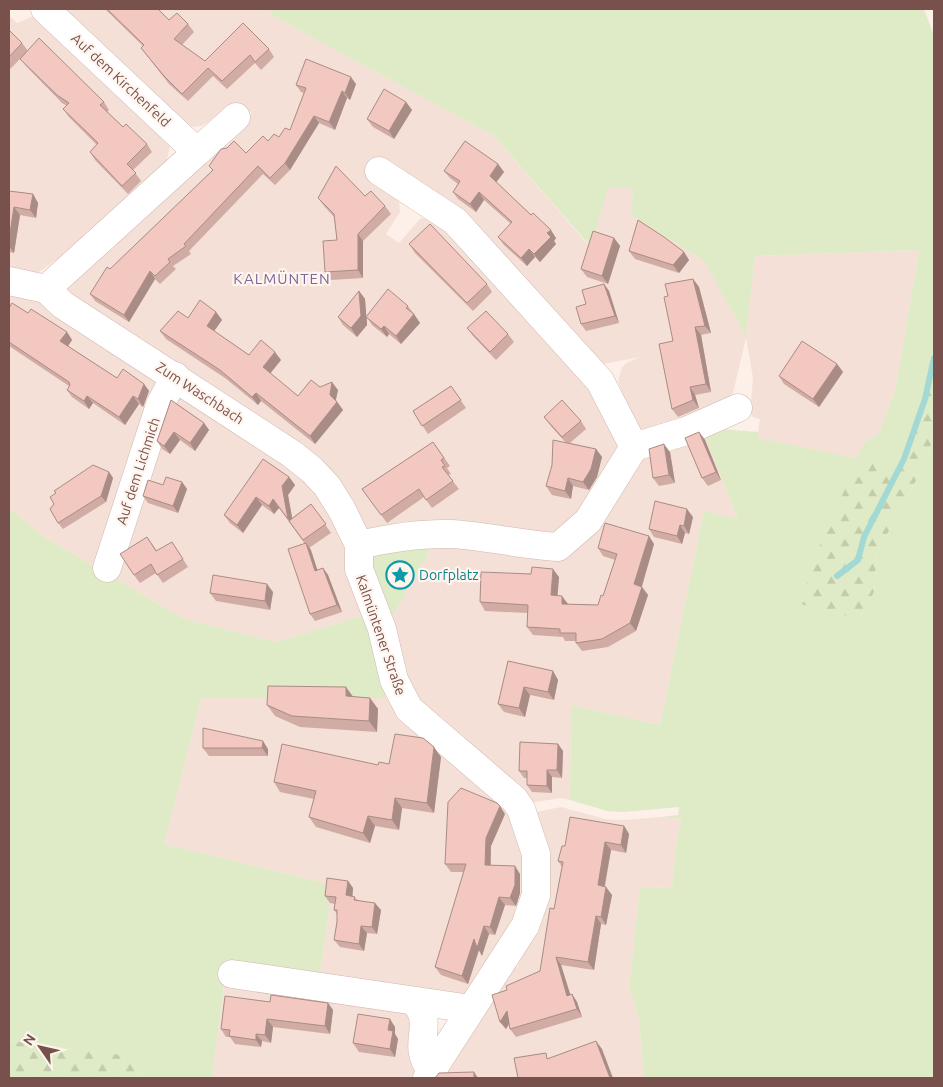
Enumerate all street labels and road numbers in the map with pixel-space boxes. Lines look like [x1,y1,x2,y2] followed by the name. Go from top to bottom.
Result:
[68,30,174,130] street label: Auf dem Kirchenfeld
[153,359,247,427] street label: Zum Waschbach
[113,415,163,527] street label: Auf dem Lichmich
[353,573,409,697] street label: Kalmüntener Straße

